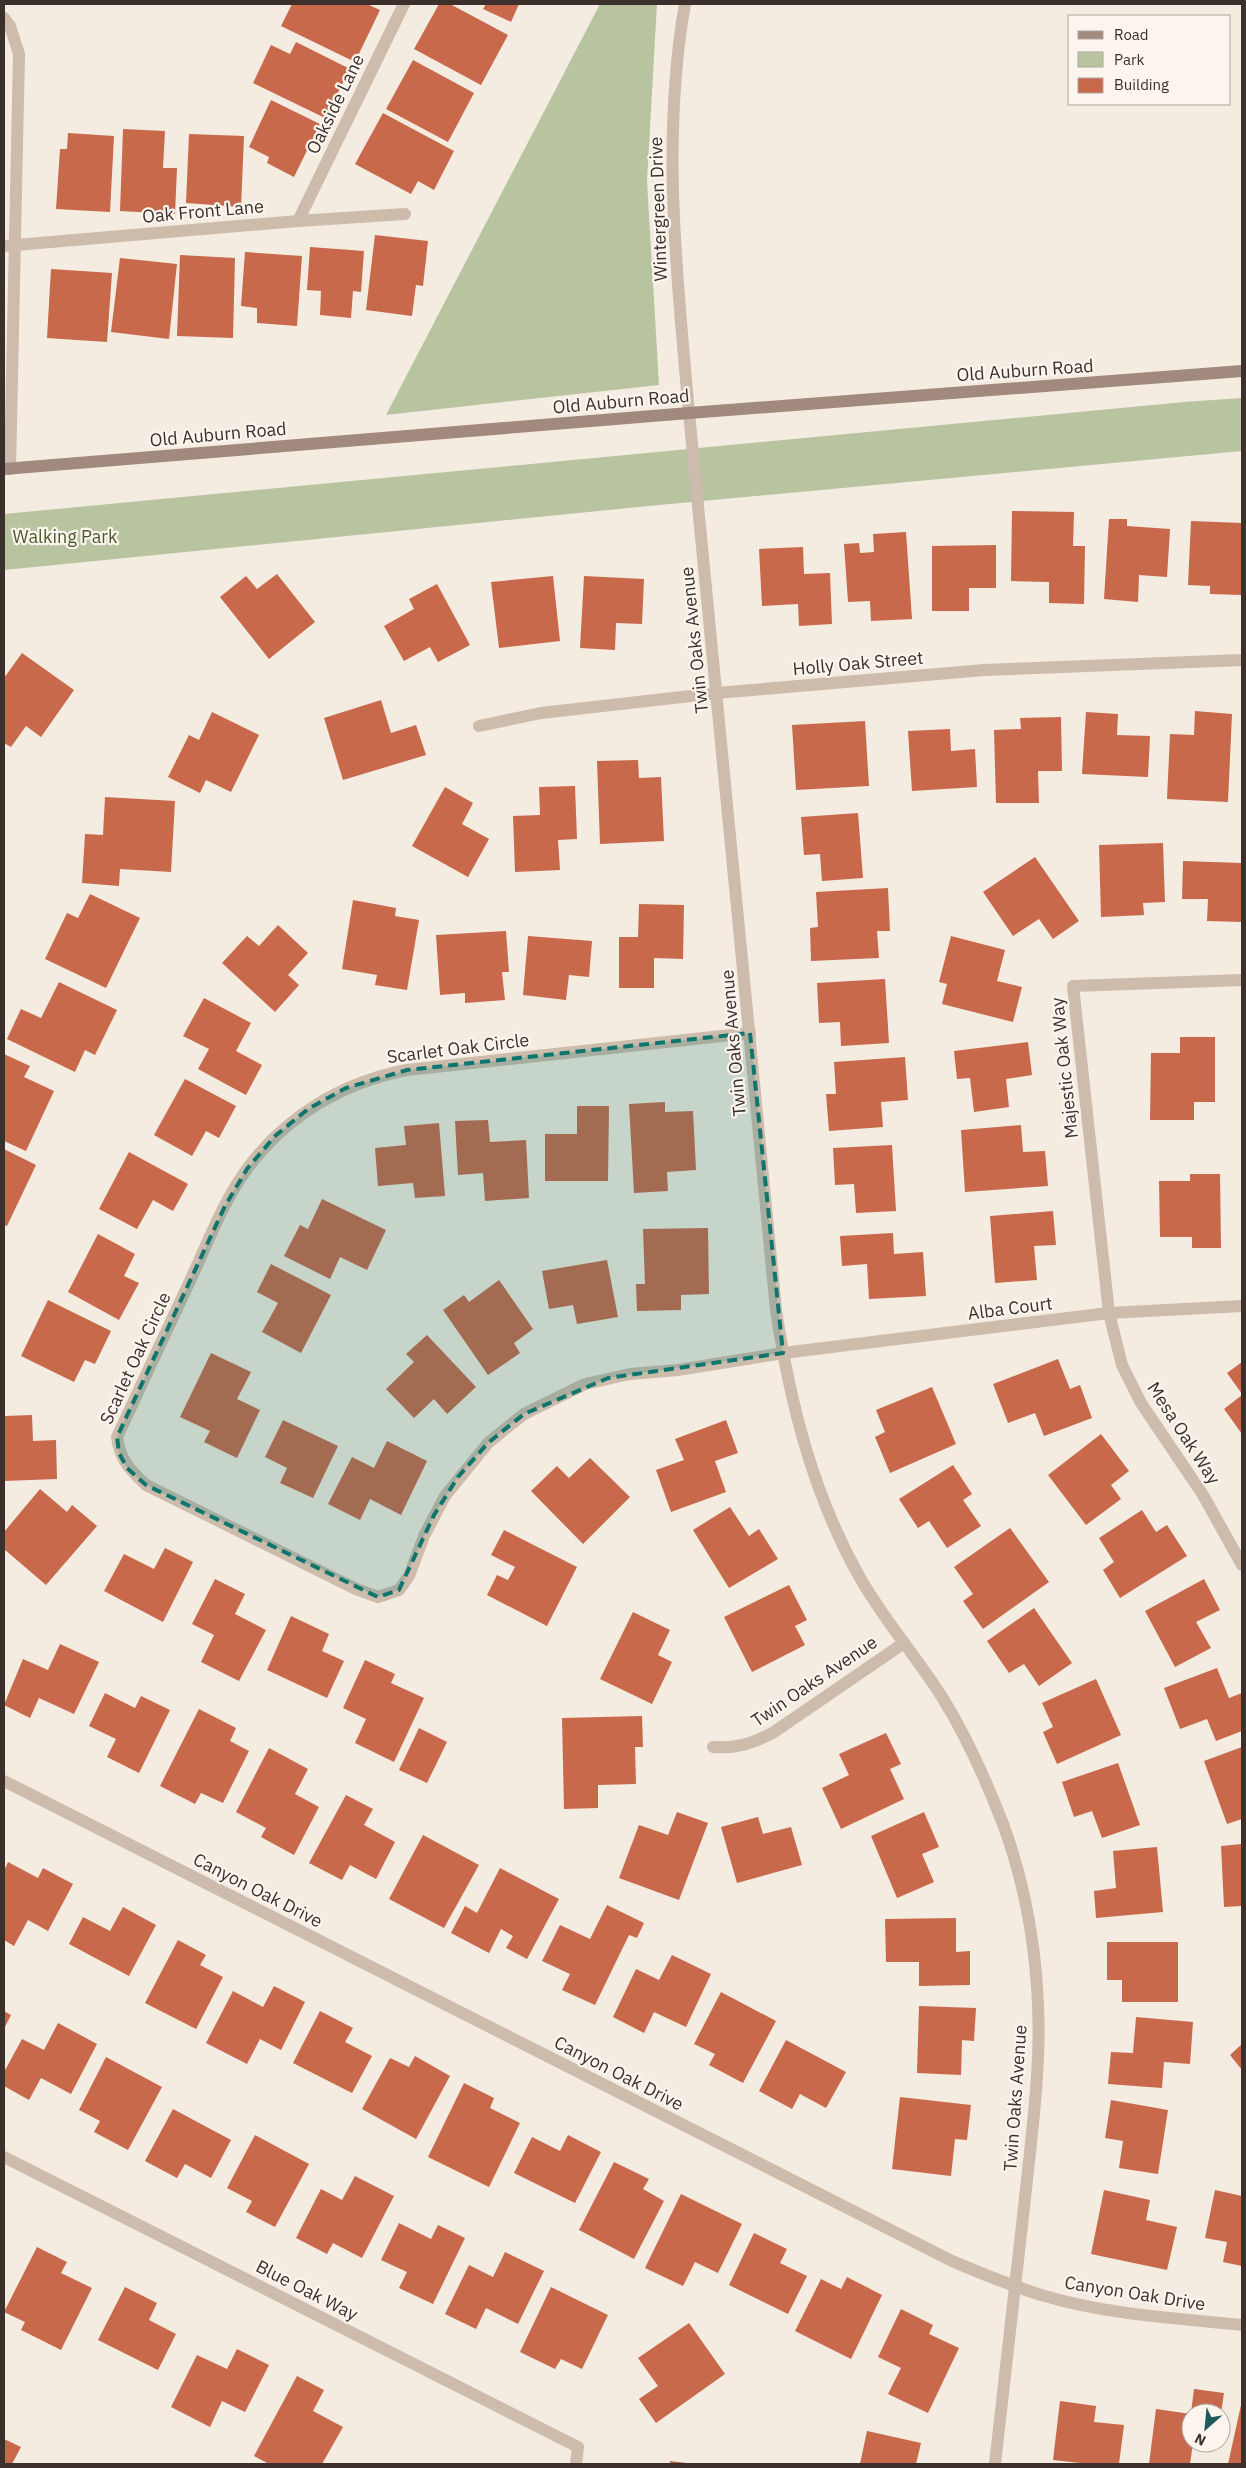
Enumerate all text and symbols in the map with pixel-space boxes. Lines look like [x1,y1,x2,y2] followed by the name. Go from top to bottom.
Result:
[1068,15,1231,105] legend
[1114,25,1149,44] text: Road
[301,50,369,158] street label: Oakside Lane
[1114,50,1144,69] text: Park
[1114,75,1169,94] text: Building
[644,136,672,282] street label: Wintergreen Drive
[141,194,265,228] street label: Oak Front Lane
[956,354,1094,386] street label: Old Auburn Road
[552,384,690,418] street label: Old Auburn Road
[149,417,287,451] street label: Old Auburn Road
[13,525,118,548] park label: Walking Park
[675,566,713,714] street label: Twin Oaks Avenue
[792,646,924,680] street label: Holly Oak Street
[715,969,751,1117] street label: Twin Oaks Avenue
[1045,996,1083,1140] street label: Majestic Oak Way
[386,1028,531,1068] street label: Scarlet Oak Circle
[94,1288,176,1428] street label: Scarlet Oak Circle
[966,1291,1054,1325] street label: Alba Court
[1142,1377,1226,1489] street label: Mesa Oak Way
[747,1630,882,1732] street label: Twin Oaks Avenue
[189,1847,327,1933] street label: Canyon Oak Drive
[998,2024,1032,2172] street label: Twin Oaks Avenue
[550,2030,688,2116] street label: Canyon Oak Drive
[252,2254,362,2326] street label: Blue Oak Way
[1063,2271,1207,2315] street label: Canyon Oak Drive
[1181,2403,1231,2453] north arrow
[1191,2429,1209,2450] text: N

